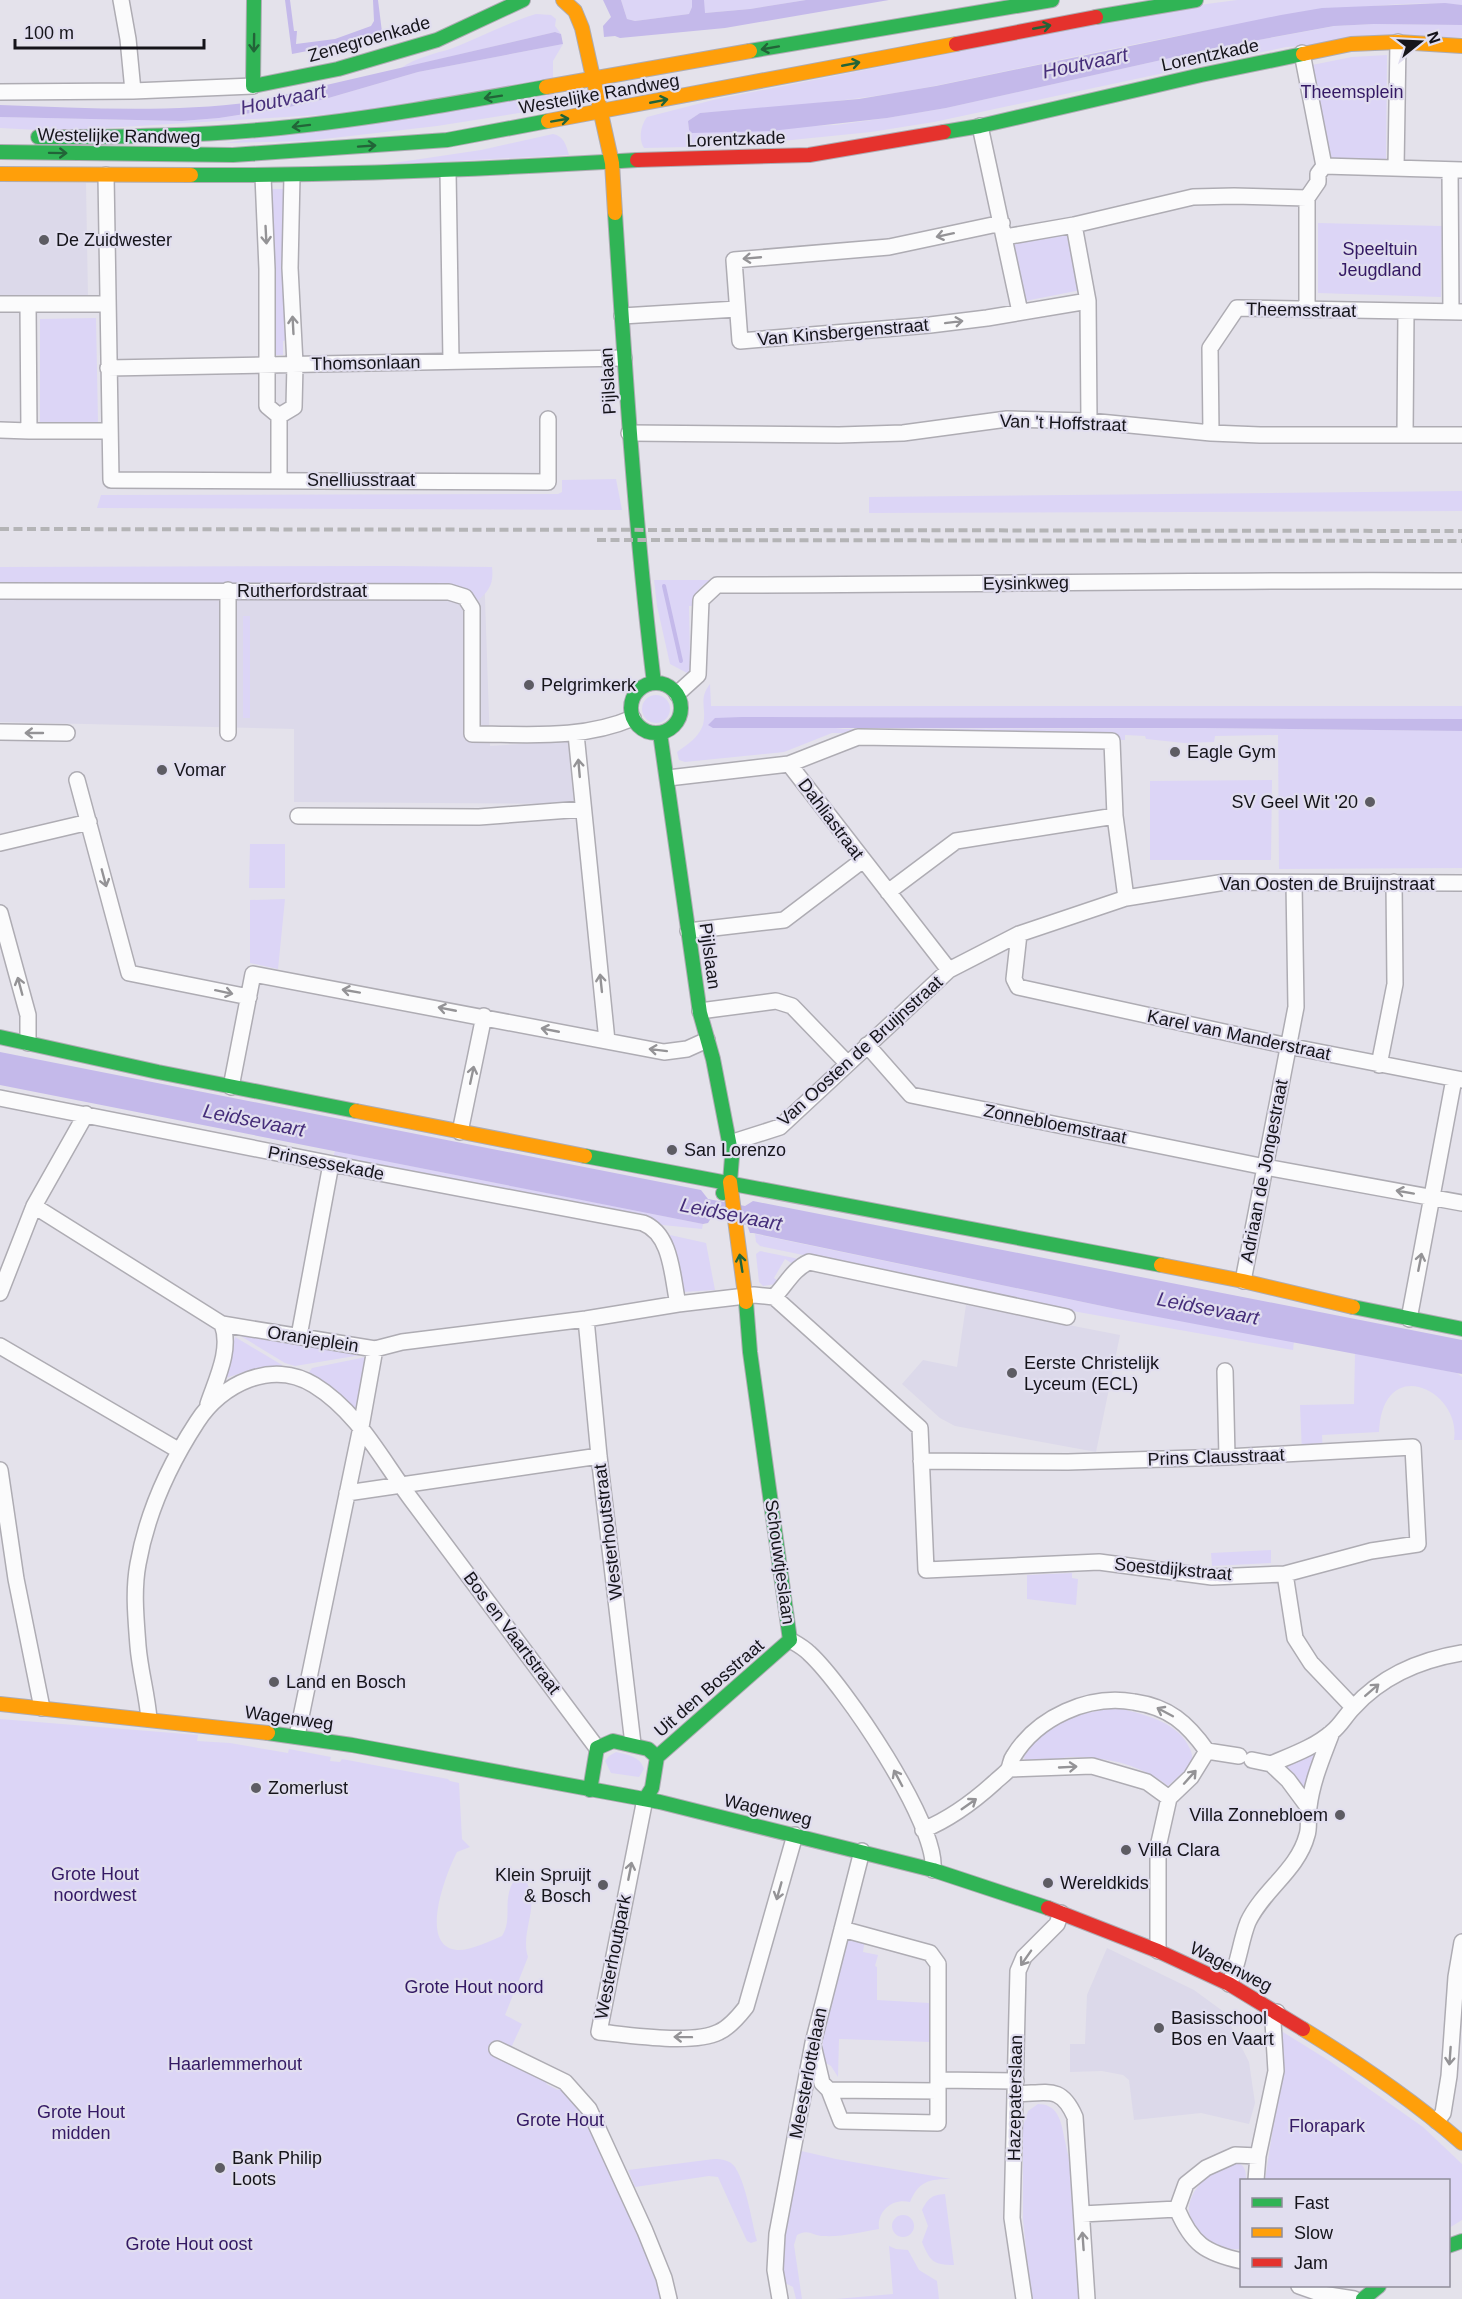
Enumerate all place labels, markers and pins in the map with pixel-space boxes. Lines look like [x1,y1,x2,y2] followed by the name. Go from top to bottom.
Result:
[56,230,172,250] place label: De Zuidwester
[37,233,51,247] marker: De Zuidwester
[541,675,637,695] place label: Pelgrimkerk
[522,678,536,692] marker: Pelgrimkerk
[1187,742,1276,762] place label: Eagle Gym
[1168,745,1182,759] marker: Eagle Gym
[174,760,226,780] place label: Vomar
[155,763,169,777] marker: Vomar
[1232,792,1358,812] place label: SV Geel Wit '20
[1363,795,1377,809] marker: SV Geel Wit '20
[684,1140,786,1160] place label: San Lorenzo
[665,1143,679,1157] marker: San Lorenzo
[1024,1353,1160,1394] place label: Eerste Christelijk Lyceum (ECL)
[1005,1366,1019,1380] marker: Eerste Christelijk Lyceum (ECL)
[286,1672,406,1692] place label: Land en Bosch
[267,1675,281,1689] marker: Land en Bosch
[268,1778,348,1798] place label: Zomerlust
[249,1781,263,1795] marker: Zomerlust
[1189,1805,1328,1825] place label: Villa Zonnebloem
[1333,1808,1347,1822] marker: Villa Zonnebloem
[1138,1840,1221,1860] place label: Villa Clara
[1119,1843,1133,1857] marker: Villa Clara
[495,1865,591,1906] place label: Klein Spruijt & Bosch
[1060,1873,1149,1893] place label: Wereldkids
[1041,1876,1055,1890] marker: Wereldkids
[596,1878,610,1892] marker: Klein Spruijt & Bosch
[1171,2008,1274,2049] place label: Basisschool Bos en Vaart
[1152,2021,1166,2035] marker: Basisschool Bos en Vaart
[232,2148,322,2189] place label: Bank Philip Loots
[213,2161,227,2175] marker: Bank Philip Loots

